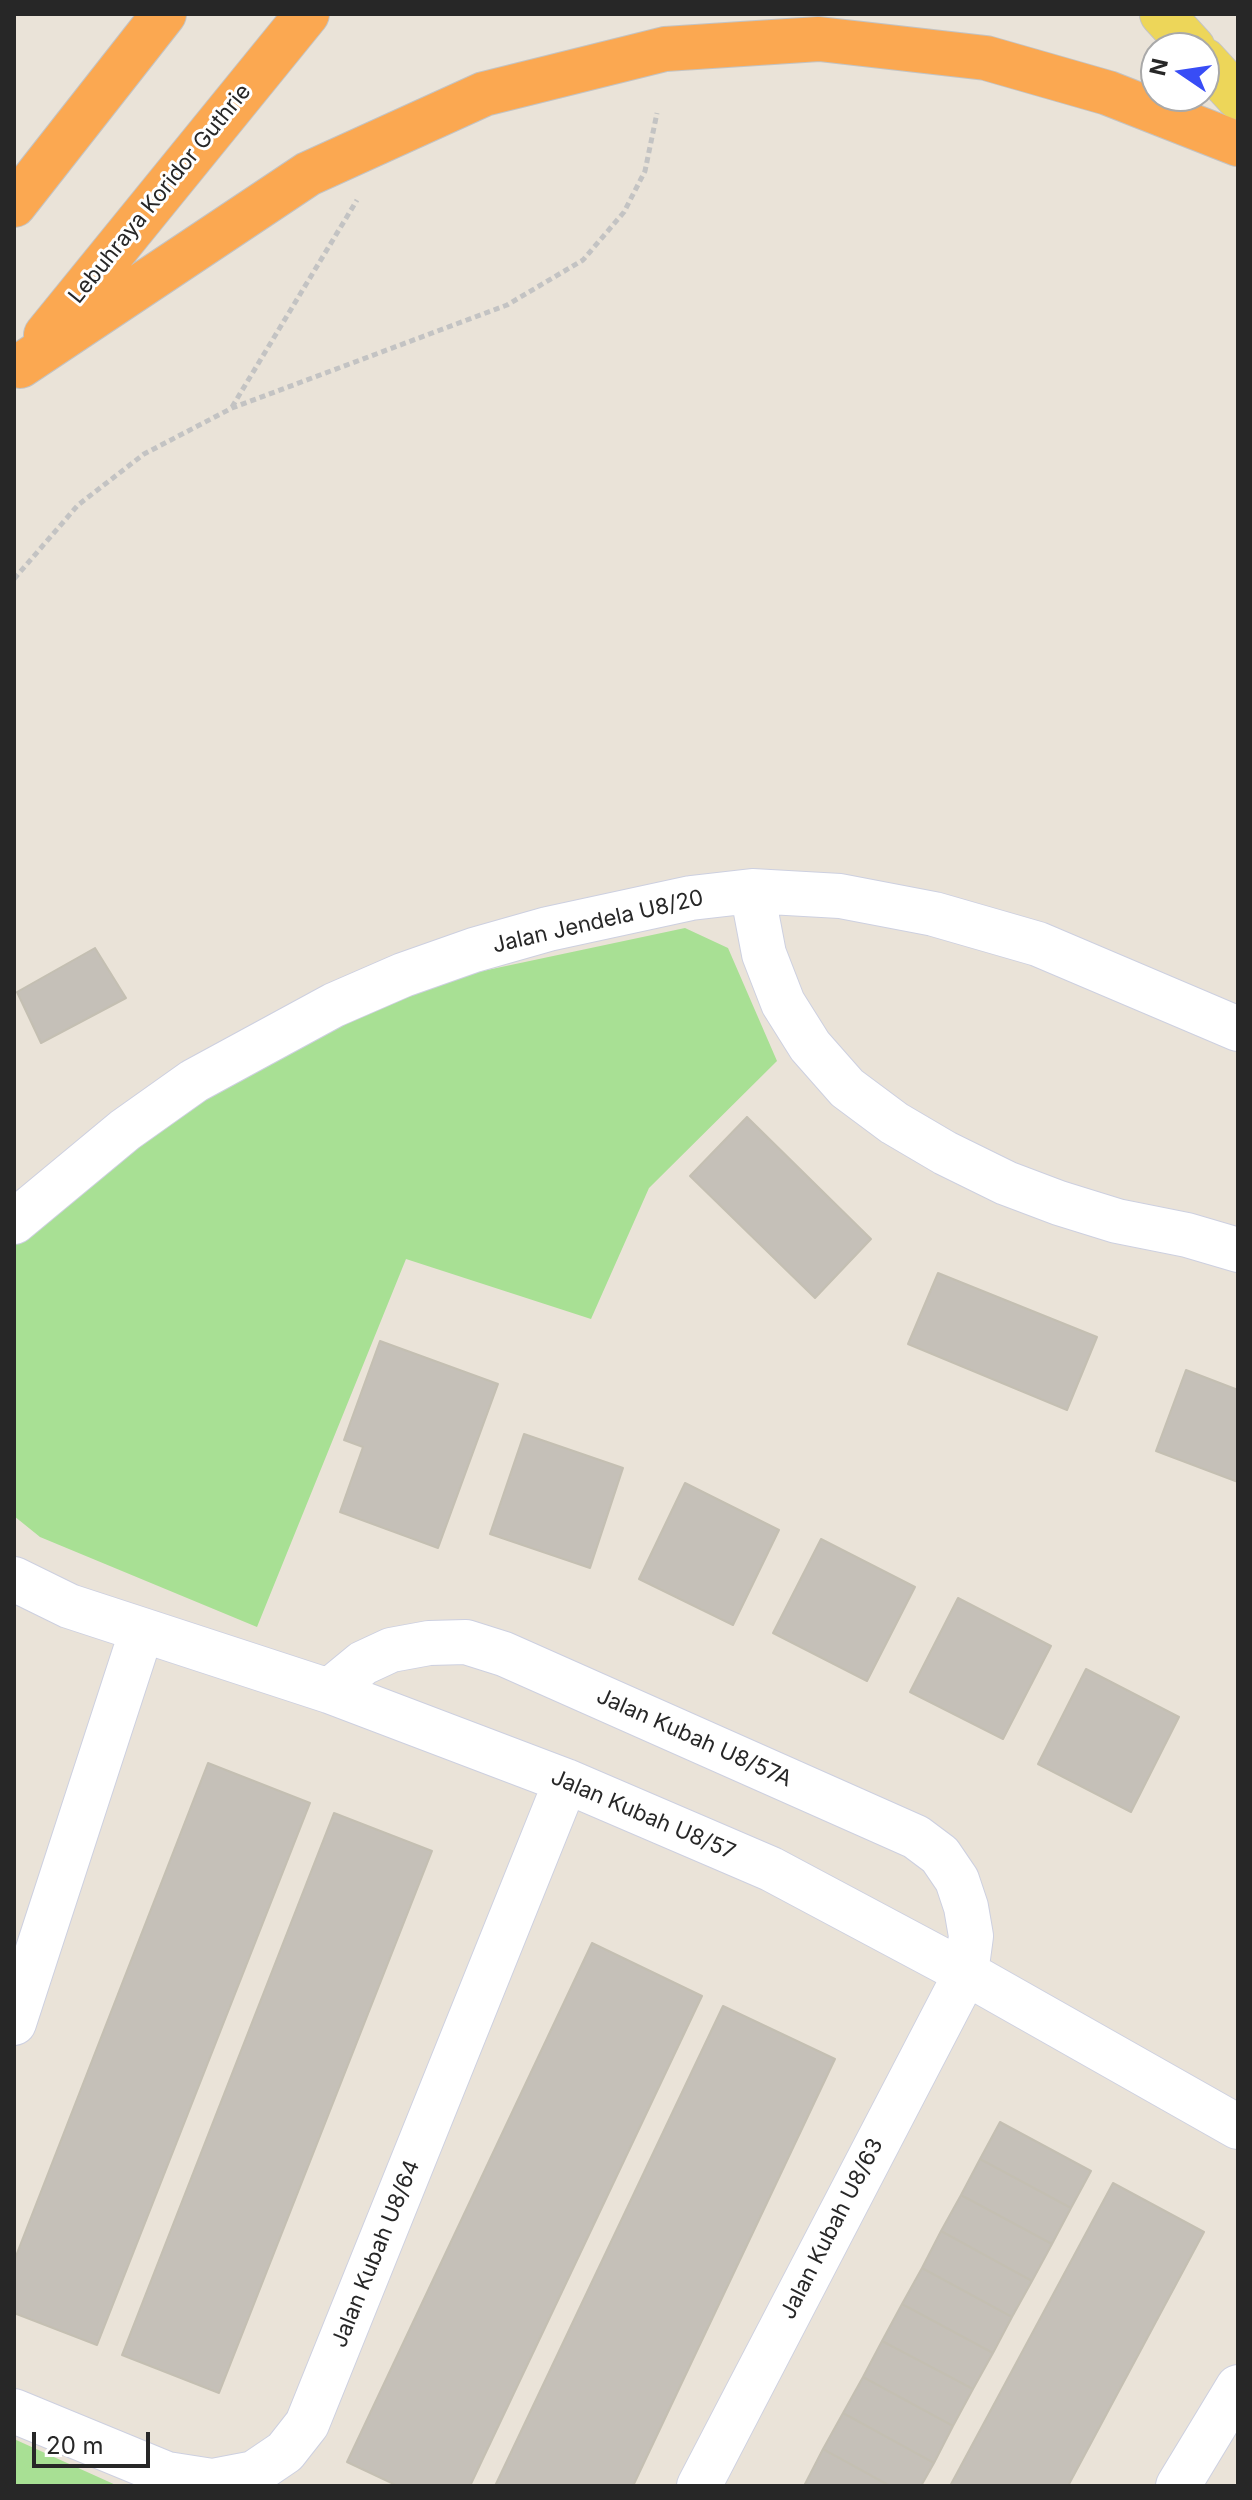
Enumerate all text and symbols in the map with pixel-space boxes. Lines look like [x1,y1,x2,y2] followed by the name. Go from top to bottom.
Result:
[1140,32,1220,112] north arrow
[1144,56,1173,78] text: N
[63,79,257,309] street label: Lebuhraya Koridor Guthrie
[490,885,706,959] street label: Jalan Jendela U8/20
[592,1683,796,1793] street label: Jalan Kubah U8/57A
[547,1764,739,1866] street label: Jalan Kubah U8/57
[775,2134,889,2324] street label: Jalan Kubah U8/63
[326,2156,426,2352] street label: Jalan Kubah U8/64
[36,2416,154,2466] scale bar
[46,2431,104,2460] text: 20 m

